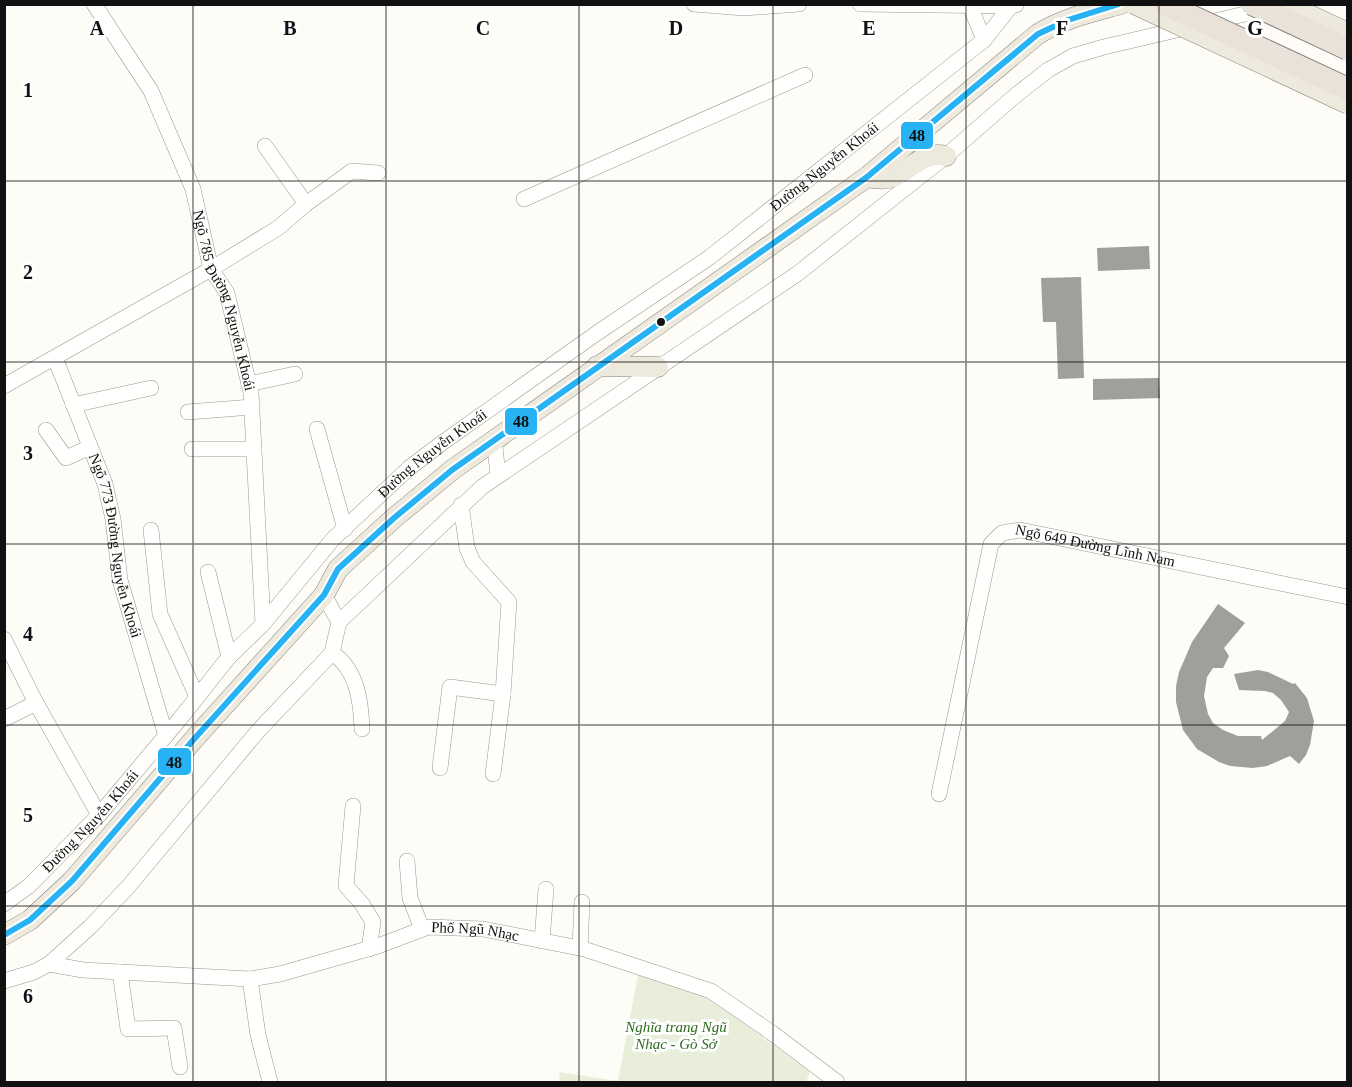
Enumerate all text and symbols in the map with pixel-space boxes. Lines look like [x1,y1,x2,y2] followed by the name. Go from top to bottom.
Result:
[90,17,105,39] text: A
[283,17,297,39] text: B
[476,17,490,39] text: C
[669,17,683,39] text: D
[862,17,876,39] text: E
[1056,17,1068,39] text: F
[1247,17,1263,39] text: G
[23,79,33,101] text: 1
[767,119,882,214] street label: Đường Nguyễn Khoái
[900,121,934,150] line badge: 48
[909,127,925,144] text: 48
[190,208,258,392] street label: Ngõ 785 Đường Nguyễn Khoái
[23,261,33,283] text: 2
[655,316,667,328] unlabelled marker
[375,406,490,501] street label: Đường Nguyễn Khoái
[504,407,538,436] line badge: 48
[513,413,529,430] text: 48
[23,442,33,464] text: 3
[86,451,145,640] street label: Ngõ 773 Đường Nguyễn Khoái
[1014,521,1177,570] street label: Ngõ 649 Đường Lĩnh Nam
[23,623,33,645] text: 4
[157,747,192,776] line badge: 48
[166,754,182,771] text: 48
[39,767,141,876] street label: Đường Nguyễn Khoái
[23,804,33,826] text: 5
[431,919,521,944] street label: Phố Ngũ Nhạc
[23,985,33,1007] text: 6
[624,1019,727,1052] park label: Nghĩa trang Ngũ Nhạc - Gò Sở

